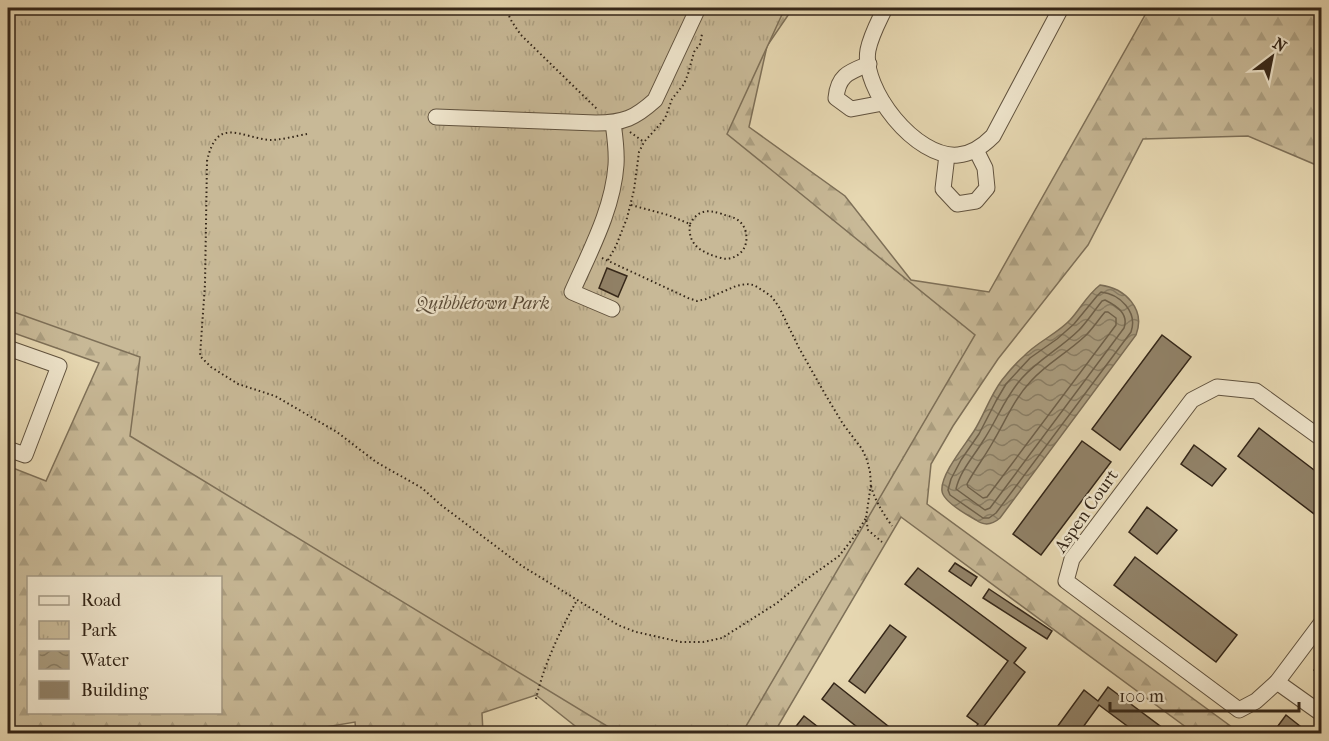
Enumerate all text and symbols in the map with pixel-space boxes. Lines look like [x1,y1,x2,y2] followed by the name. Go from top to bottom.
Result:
[1242,27,1302,87] north arrow
[1270,33,1291,56] text: N
[415,293,550,314] park label: Quibbletown Park
[1049,465,1123,558] street label: Aspen Court
[27,576,222,714] legend
[81,590,121,611] text: Road
[81,620,118,641] text: Park
[80,650,129,671] text: Water
[1110,675,1299,713] scale bar
[81,680,149,701] text: Building
[1119,686,1164,707] text: 100 m

